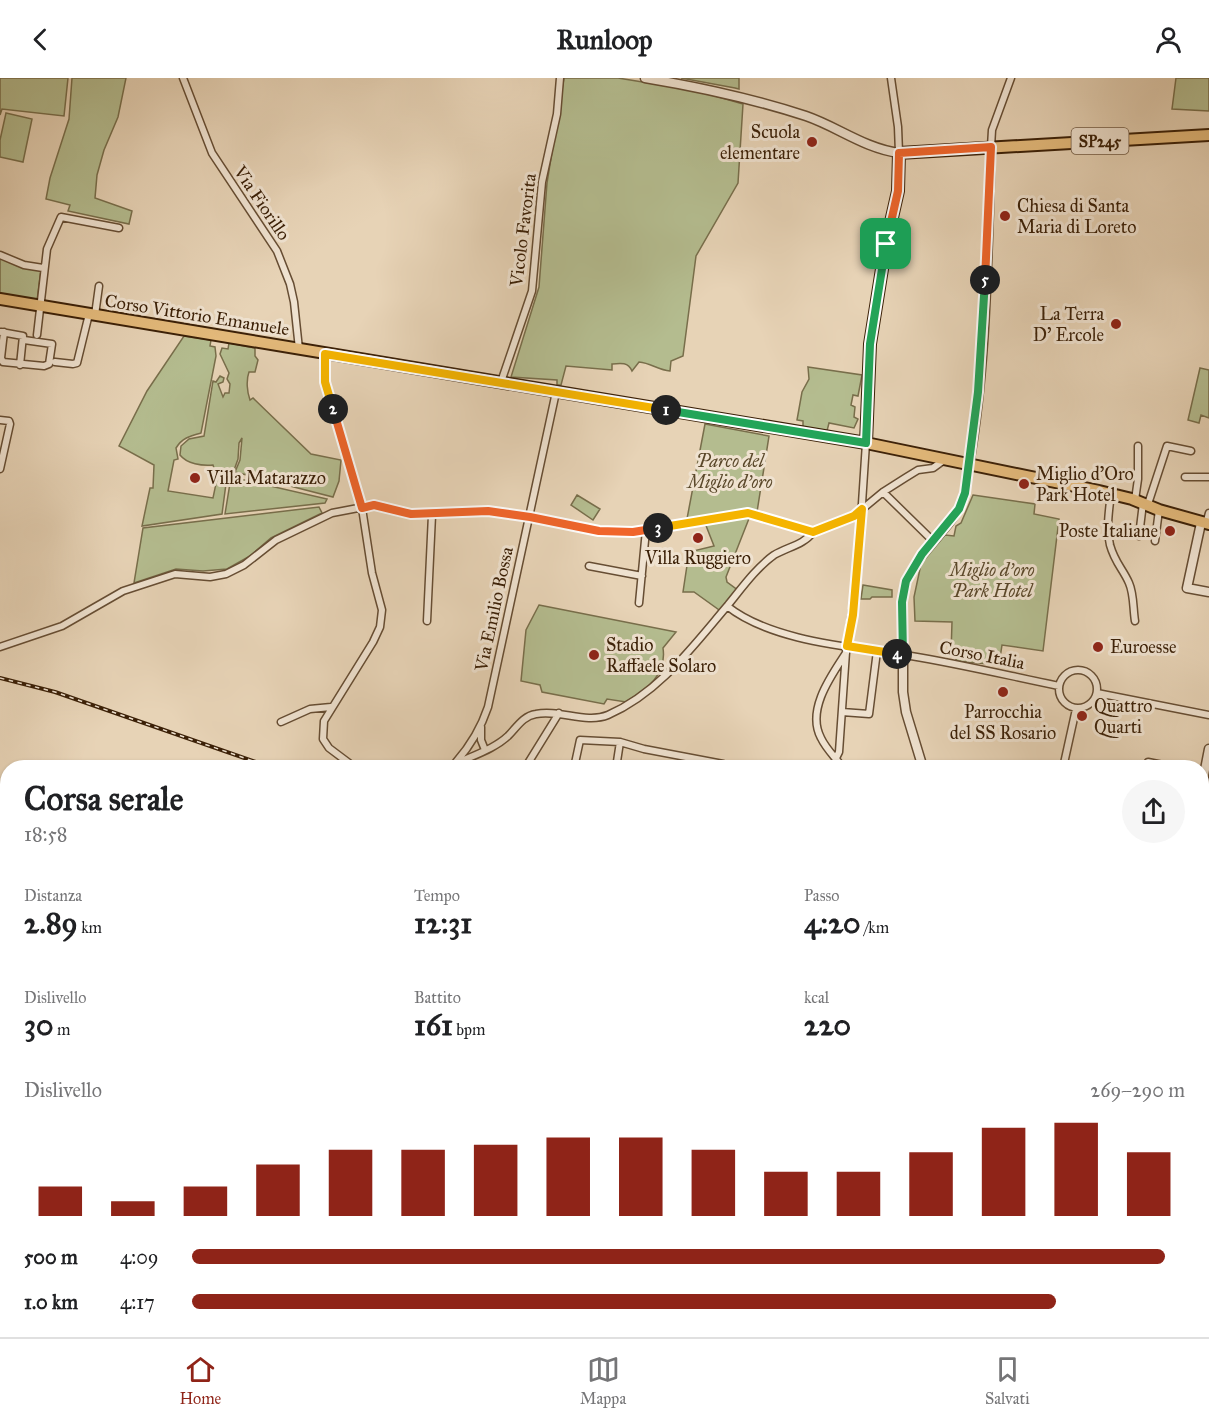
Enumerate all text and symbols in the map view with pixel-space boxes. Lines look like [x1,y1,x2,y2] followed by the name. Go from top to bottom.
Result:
[24,23,57,56] icon: back
[556,23,653,56] text: Runloop
[1152,23,1185,56] icon: person
[720,121,800,164] place label: Scuola elementare
[1072,128,1128,154] road number: SP245
[805,135,819,149] marker: Scuola elementare
[228,161,295,245] street label: Via Fiorillo
[505,172,541,289] street label: Vicolo Favorita
[1017,195,1136,238] place label: Chiesa di Santa Maria di Loreto
[998,209,1012,223] marker: Chiesa di Santa Maria di Loreto
[860,218,911,269] pin
[869,227,902,260] icon: arrive
[970,265,1000,295] pin: 5
[981,270,989,289] text: 5
[103,290,291,340] street label: Corso Vittorio Emanuele
[1033,303,1104,346] place label: La Terra D' Ercole
[1109,317,1123,331] marker: La Terra D' Ercole
[318,394,348,424] pin: 2
[651,395,681,425] pin: 1
[329,399,337,418] text: 2
[663,400,669,419] text: 1
[685,450,773,493] park label: Parco del Miglio d'oro
[1036,463,1134,506] place label: Miglio d'Oro Park Hotel
[206,467,326,489] place label: Villa Matarazzo
[188,471,202,485] marker: Villa Matarazzo
[1017,477,1031,491] marker: Miglio d'Oro Park Hotel
[643,513,673,543] pin: 3
[655,518,661,537] text: 3
[1059,520,1158,542] place label: Poste Italiane
[1163,524,1177,538] marker: Poste Italiane
[691,531,705,545] marker: Villa Ruggiero
[470,544,518,674] street label: Via Emilio Bossa
[644,547,751,570] place label: Villa Ruggiero
[947,559,1035,602] park label: Miglio d'oro Park Hotel
[606,634,716,677] place label: Stadio Raffaele Solaro
[937,636,1027,674] street label: Corso Italia
[1110,636,1176,658] place label: Euroesse
[882,639,912,669] pin: 4
[1091,640,1105,654] marker: Euroesse
[893,644,901,663] text: 4
[587,648,601,662] marker: Stadio Raffaele Solaro
[996,685,1010,699] marker: Parrocchia del SS Rosario
[1094,695,1153,738] place label: Quattro Quarti
[950,701,1056,744] place label: Parrocchia del SS Rosario
[1075,709,1089,723] marker: Quattro Quarti
[24,779,183,819] text: Corsa serale
[1122,780,1185,843] button: share
[24,822,68,846] text: 18:58
[24,886,82,905] text: Distanza
[414,886,460,905] text: Tempo
[804,886,839,905] text: Passo
[24,905,78,941] text: 2.89
[414,905,472,941] text: 12:31
[804,905,861,941] text: 4:20
[78,918,102,937] text: km
[861,918,889,937] text: /km
[24,988,86,1007] text: Dislivello
[414,988,461,1007] text: Battito
[804,988,829,1007] text: kcal
[24,1007,53,1043] text: 30
[414,1007,453,1043] text: 161
[804,1007,851,1043] text: 220
[53,1020,70,1039] text: m
[453,1020,485,1039] text: bpm
[24,1078,102,1102] text: Dislivello
[1090,1078,1185,1102] text: 269–290 m
[24,1245,78,1269] text: 500 m
[120,1245,159,1269] text: 4:09
[24,1290,78,1314] text: 1.0 km
[120,1290,155,1314] text: 4:17
[179,1353,221,1408] tab: Home
[580,1353,626,1408] tab: Mappa
[985,1353,1030,1408] tab: Salvati

